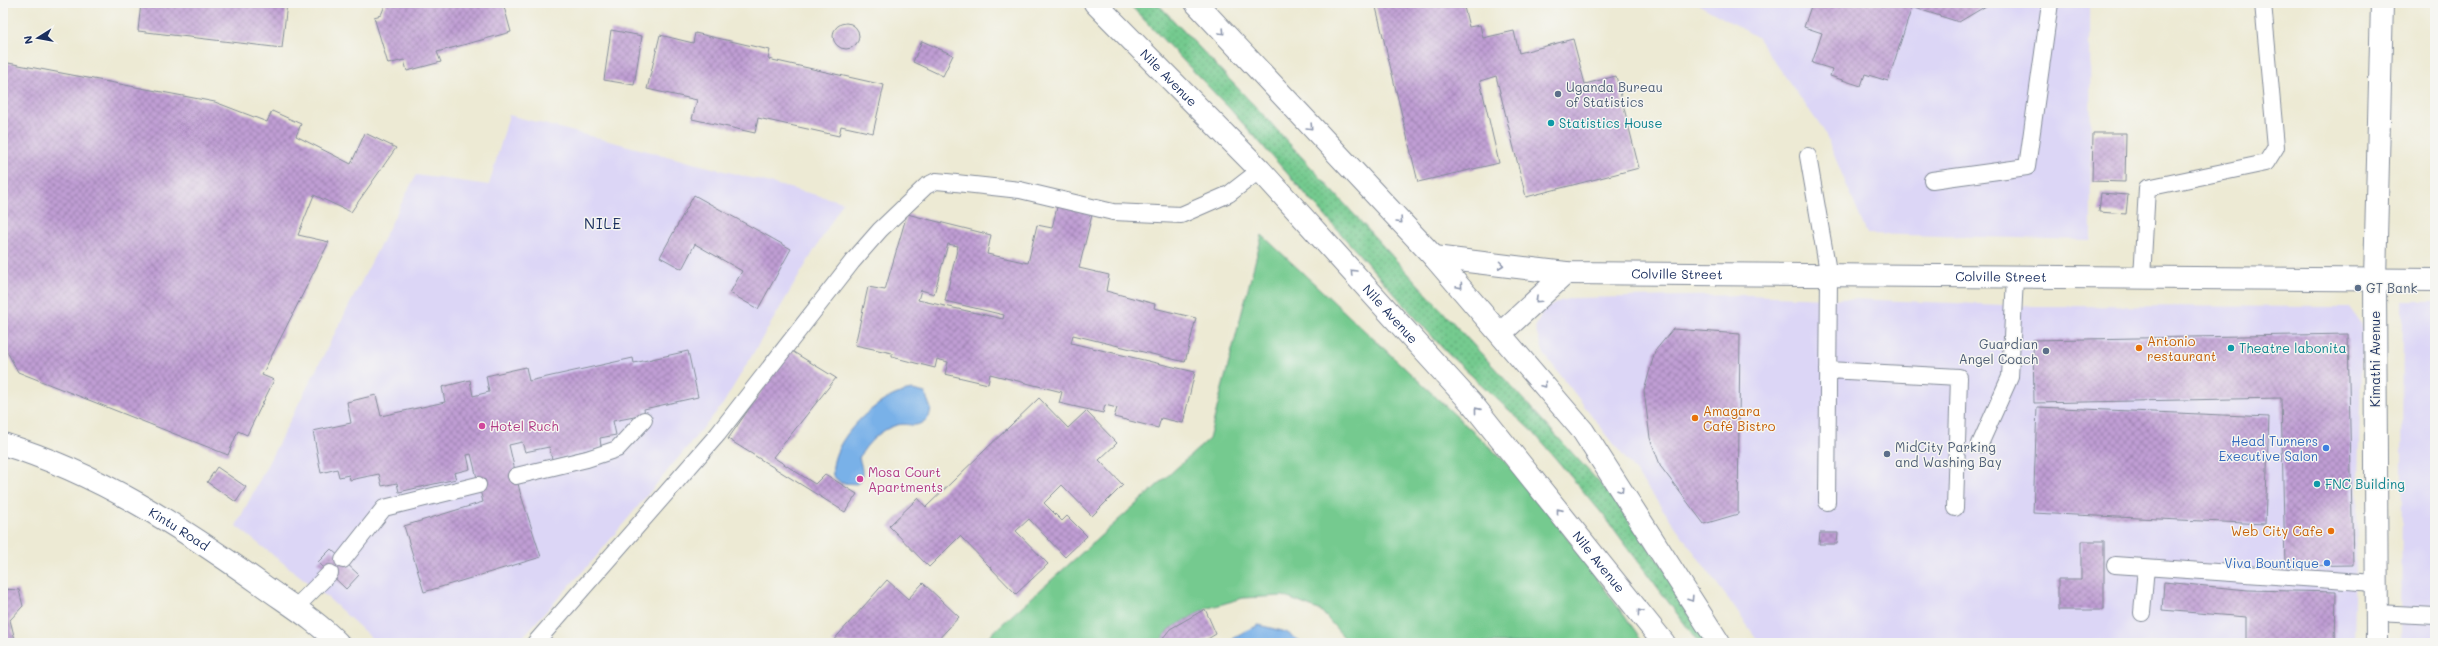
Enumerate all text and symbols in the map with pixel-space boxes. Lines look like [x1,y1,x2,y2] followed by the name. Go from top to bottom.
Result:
[18,18,58,58] north arrow
[1217,27,1225,35] one-way arrow
[20,34,36,46] text: N
[1137,45,1201,110] street label: Nile Avenue
[1566,78,1663,110] place label: Uganda Bureau of Statistics
[1553,89,1563,99] marker: Uganda Bureau of Statistics
[1559,114,1662,131] place label: Statistics House
[1546,118,1556,128] marker: Statistics House
[1305,122,1313,130] one-way arrow
[584,213,622,233] district label: NILE
[1395,216,1403,224] one-way arrow
[1497,260,1504,269] one-way arrow
[1631,265,1723,282] street label: Colville Street
[1955,267,2047,285] street label: Colville Street
[1350,269,1357,276] one-way arrow
[2366,279,2417,296] place label: GT Bank
[1360,280,1422,347] street label: Nile Avenue
[1455,281,1462,289] one-way arrow
[2353,283,2363,293] marker: GT Bank
[1535,295,1543,303] one-way arrow
[2366,311,2383,407] street label: Kimathi Avenue
[2147,332,2217,364] place label: Antonio restaurant
[1959,335,2038,367] place label: Guardian Angel Coach
[2239,339,2347,356] place label: Theatre labonita
[2134,343,2144,353] marker: Antonio restaurant
[2226,343,2236,353] marker: Theatre labonita
[2041,346,2051,356] marker: Guardian Angel Coach
[1540,380,1547,387] one-way arrow
[1703,402,1776,434] place label: Amagara Café Bistro
[1475,407,1482,414] one-way arrow
[1690,413,1700,423] marker: Amagara Café Bistro
[490,417,559,434] place label: Hotel Ruch
[477,421,487,431] marker: Hotel Ruch
[2219,432,2318,464] place label: Head Turners Executive Salon
[1895,438,2002,470] place label: MidCity Parking and Washing Bay
[2321,443,2331,453] marker: Head Turners Executive Salon
[1882,449,1892,459] marker: MidCity Parking and Washing Bay
[868,463,943,495] place label: Mosa Court Apartments
[855,474,865,484] marker: Mosa Court Apartments
[2325,475,2405,492] place label: FNC Building
[2312,479,2322,489] marker: FNC Building
[1616,486,1623,493] one-way arrow
[146,503,213,554] street label: Kintu Road
[1557,508,1564,515] one-way arrow
[2231,522,2323,539] place label: Web City Cafe
[2326,526,2336,536] marker: Web City Cafe
[1569,527,1629,596] street label: Nile Avenue
[2224,554,2319,571] place label: Viva Bountique
[2322,558,2332,568] marker: Viva Bountique
[1686,595,1694,602] one-way arrow
[1638,610,1645,617] one-way arrow

